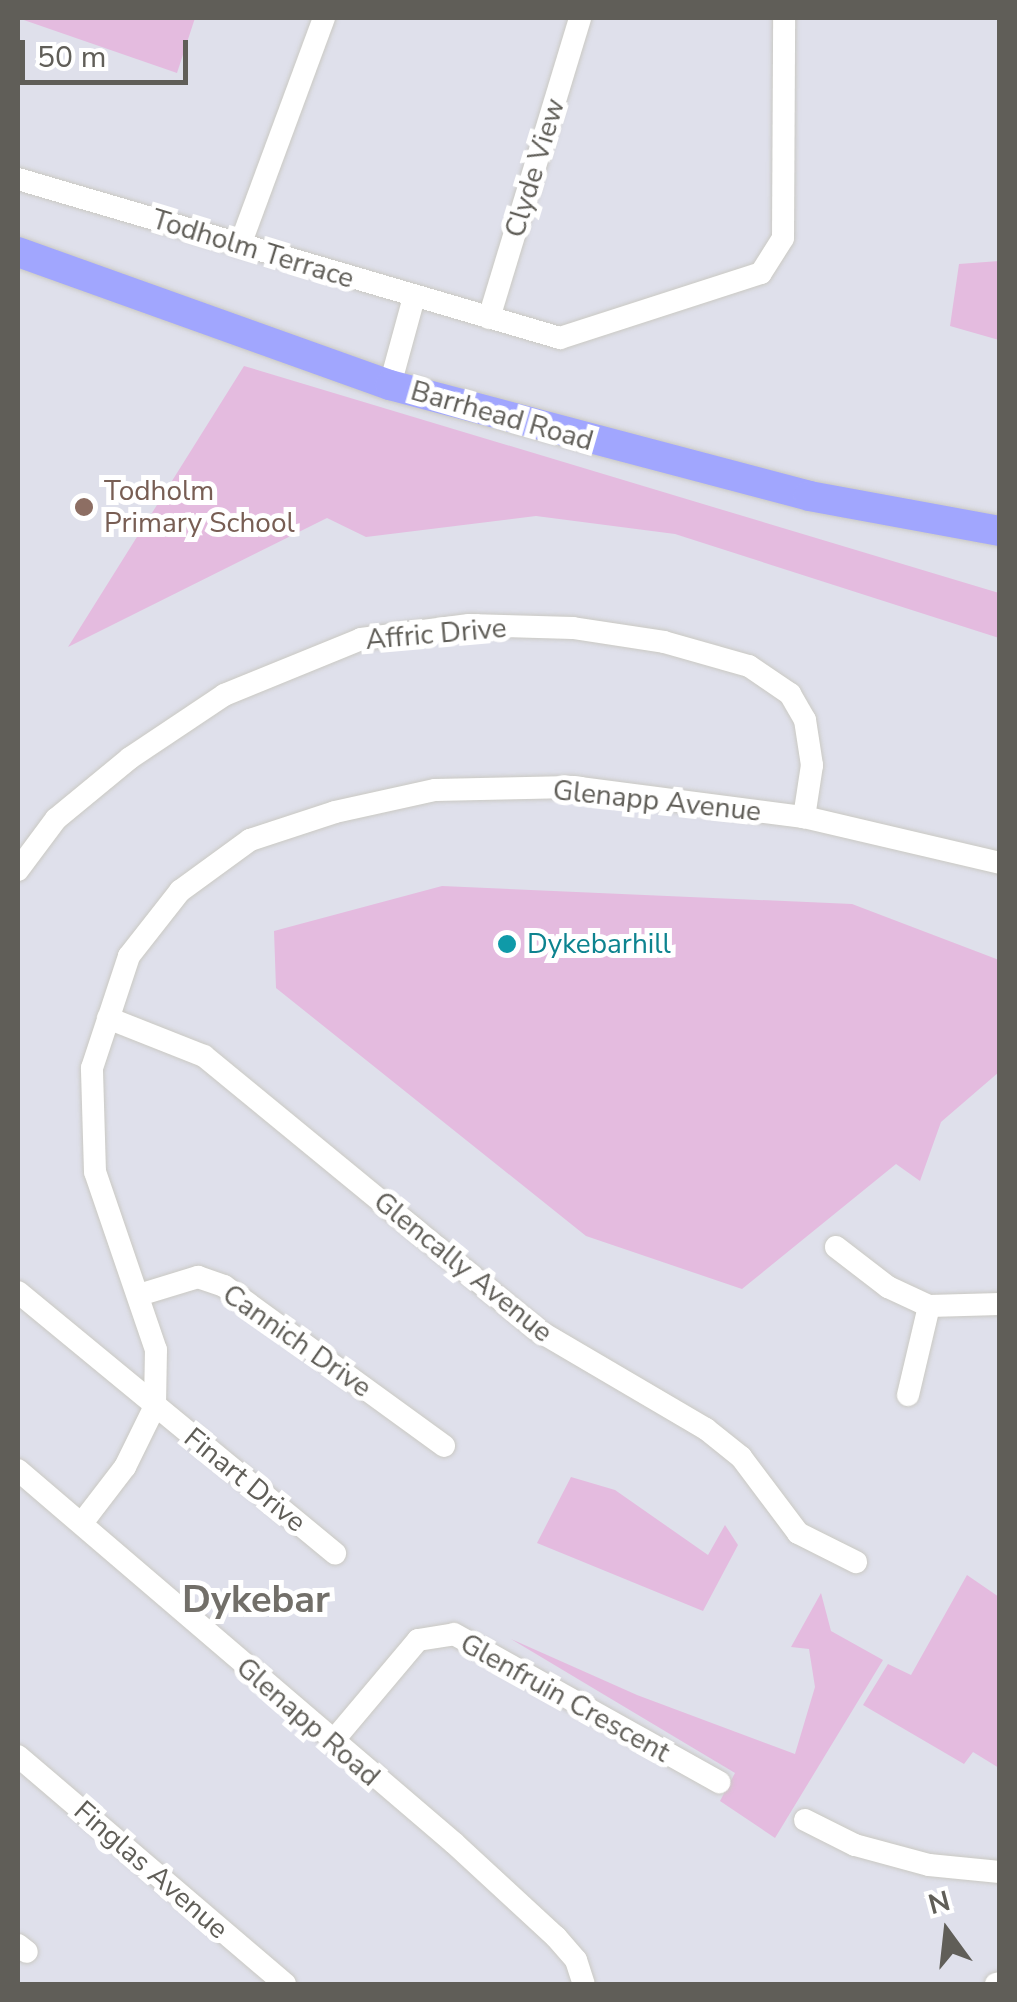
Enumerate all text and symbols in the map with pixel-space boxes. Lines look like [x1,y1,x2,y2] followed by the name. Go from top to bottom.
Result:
[25,20,192,82] scale bar
[37,37,106,78] text: 50 m
[498,94,572,242] street label: Clyde View
[148,202,358,296] street label: Todholm Terrace
[407,374,597,458] street label: Barrhead Road
[104,474,295,540] place label: Todholm Primary School
[73,496,95,518] marker: Todholm Primary School
[364,611,508,657] street label: Affric Drive
[551,773,763,829] street label: Glenapp Avenue
[527,927,671,961] place label: Dykebarhill
[496,933,518,955] marker: Dykebarhill
[367,1185,559,1349] street label: Glencally Avenue
[216,1277,378,1405] street label: Cannich Drive
[177,1421,313,1539] street label: Finart Drive
[182,1577,330,1623] district label: Dykebar
[454,1627,676,1769] street label: Glenfruin Crescent
[229,1651,387,1793] street label: Glenapp Road
[67,1794,235,1946] street label: Finglas Avenue
[897,1882,997,1982] north arrow
[924,1882,954,1924] text: N

